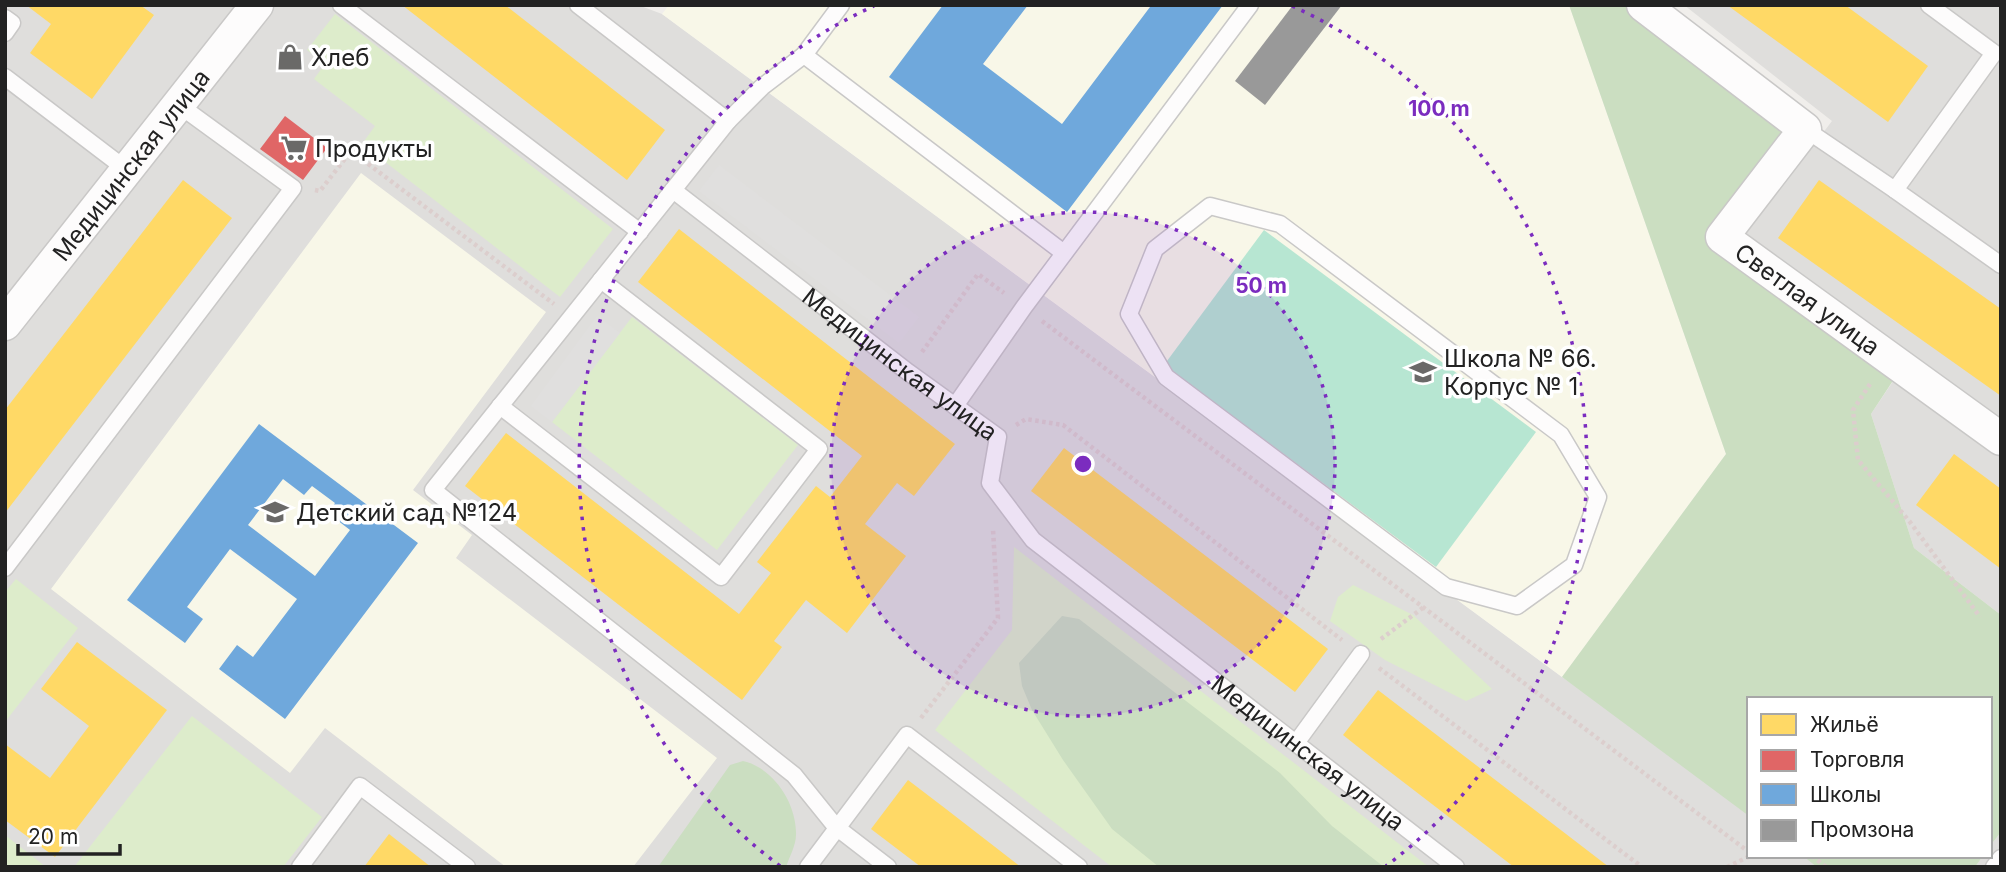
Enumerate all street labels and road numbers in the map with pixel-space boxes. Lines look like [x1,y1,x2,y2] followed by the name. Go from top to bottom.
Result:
[46,63,215,266] street label: Медицинская улица
[1730,237,1886,361] street label: Светлая улица
[797,281,1003,446] street label: Медицинская улица
[1206,669,1410,836] street label: Медицинская улица

